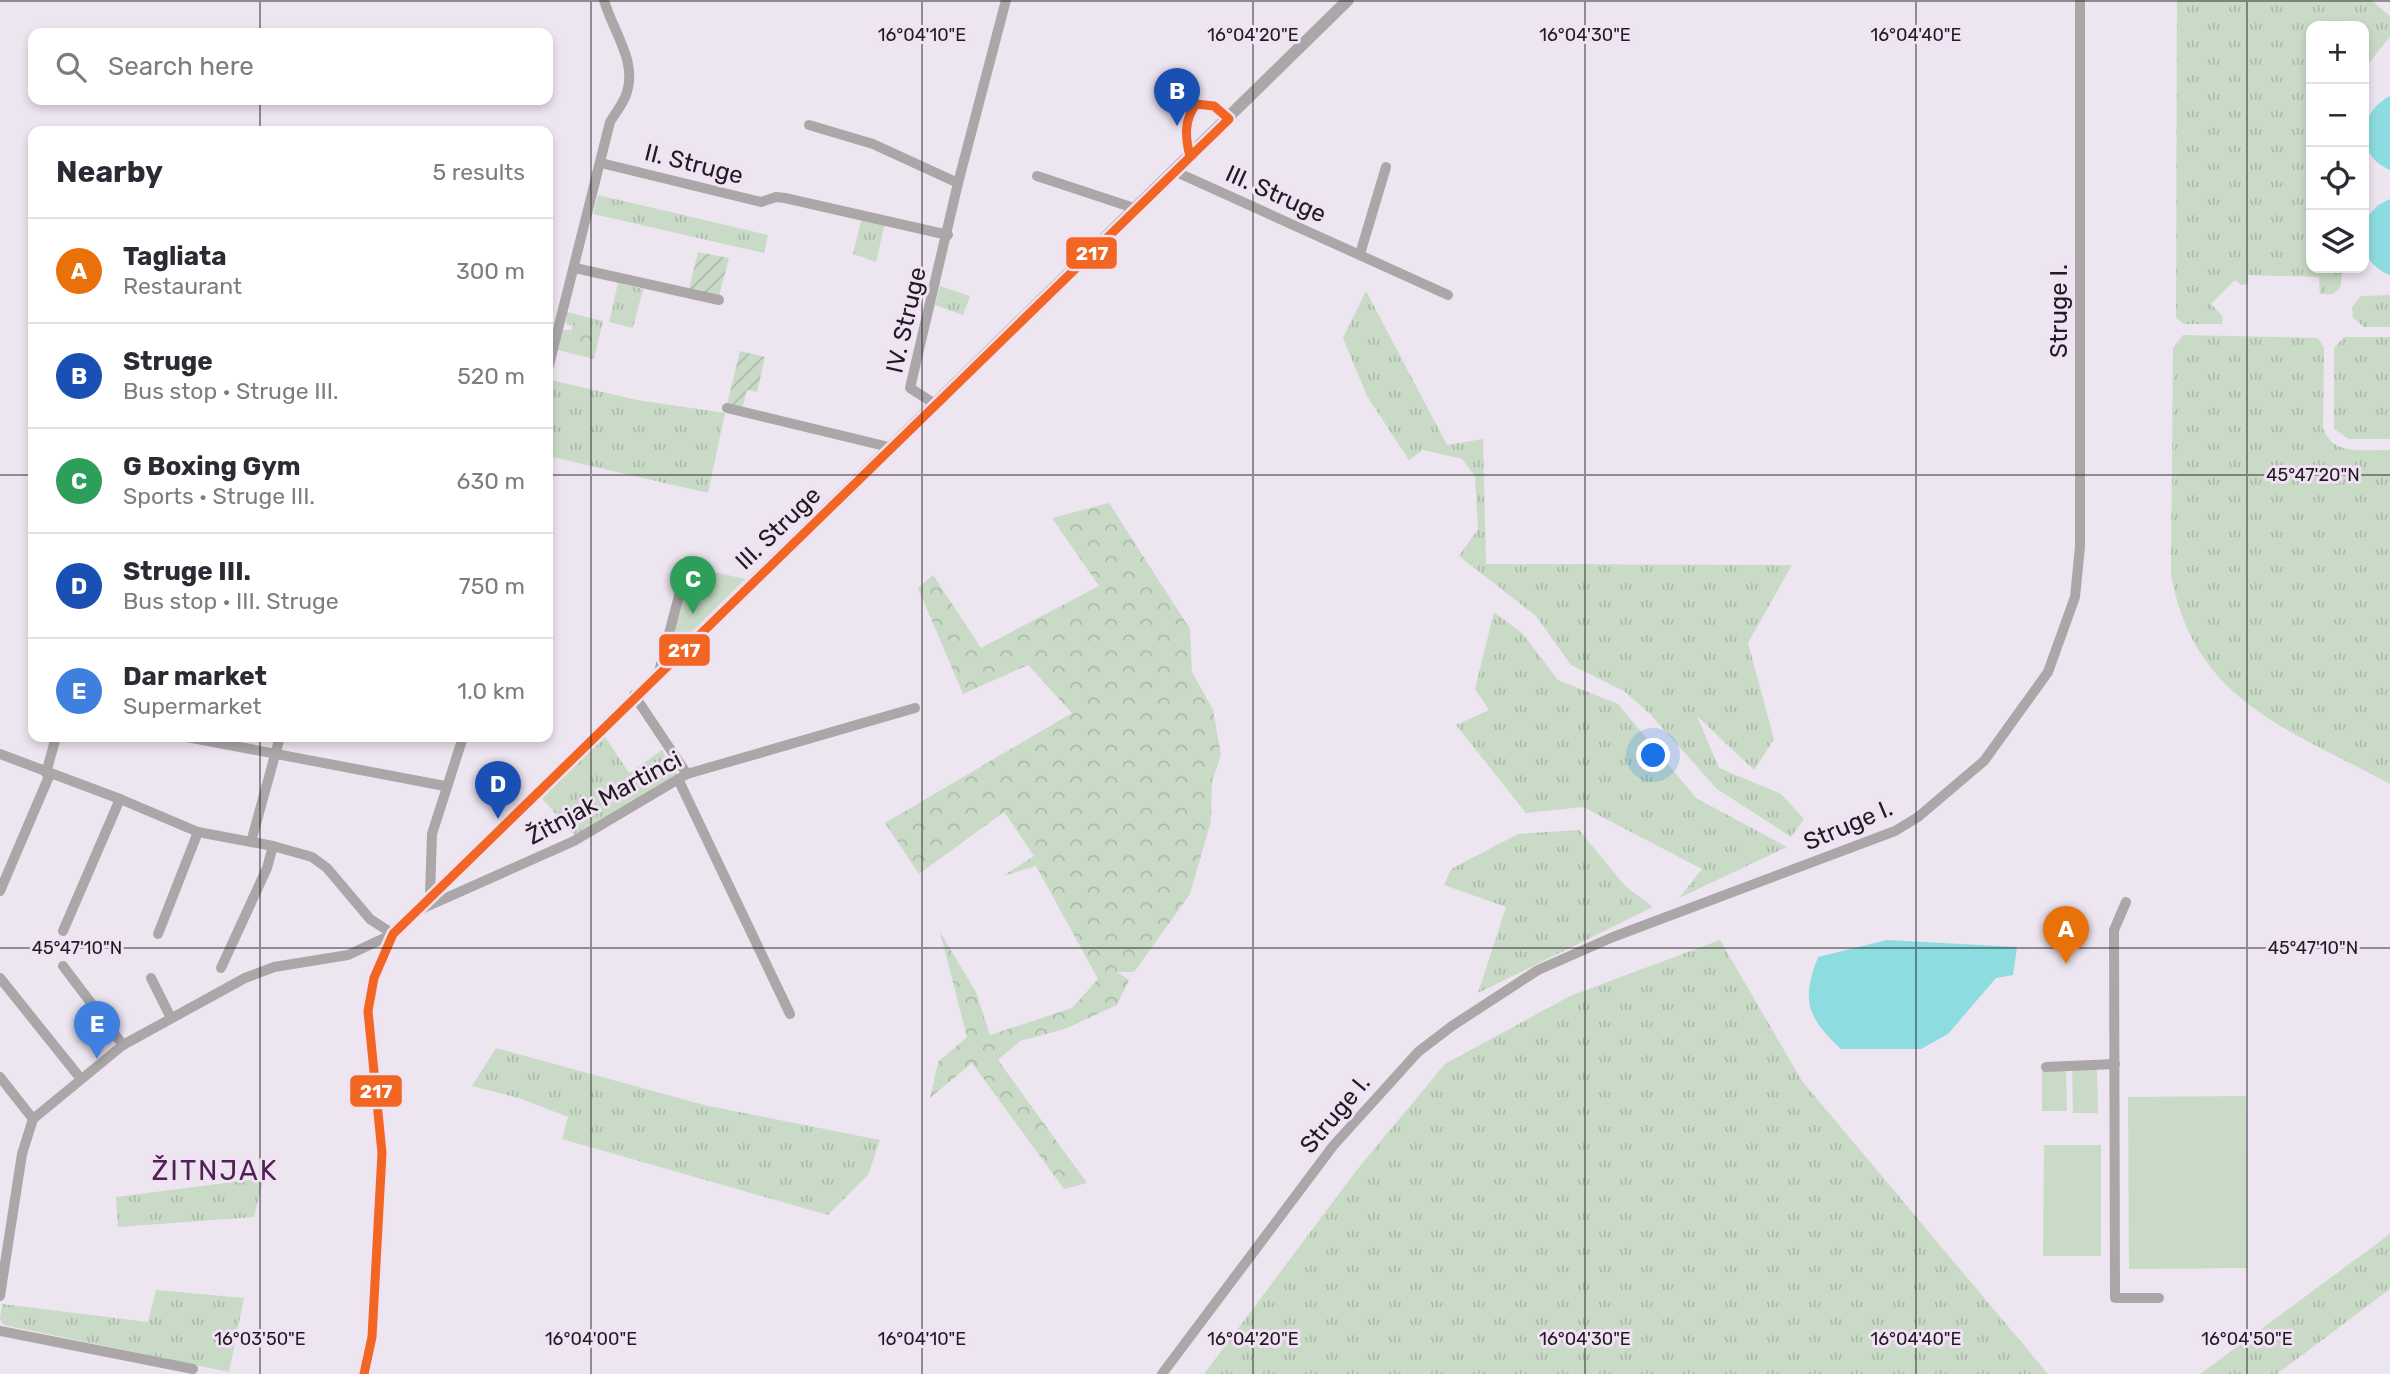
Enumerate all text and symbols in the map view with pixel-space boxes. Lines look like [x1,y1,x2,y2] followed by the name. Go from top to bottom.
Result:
[2306,21,2369,273] map controls
[2306,21,2369,84] button: +
[878,24,966,46] text: 16°04'10"E
[1207,24,1299,46] text: 16°04'20"E
[1539,24,1631,46] text: 16°04'30"E
[1871,24,1961,46] text: 16°04'40"E
[28,28,553,105] search box
[52,48,90,86] icon: search
[108,51,254,82] text: Search here
[1154,68,1200,126] pin: B
[2306,84,2369,147] button: −
[642,138,746,190] street label: II. Struge
[2306,147,2369,210] button: locate
[56,154,163,190] text: Nearby
[432,158,525,186] text: 5 results
[1221,159,1331,229] street label: III. Struge
[2306,210,2369,273] button: layers
[1065,236,1118,270] line badge: 217
[123,241,227,272] text: Tagliata
[1076,242,1108,265] text: 217
[71,257,87,285] text: A
[456,257,525,285] text: 300 m
[880,264,932,376] street label: IV. Struge
[2045,264,2073,358] street label: Struge I.
[123,272,242,300] text: Restaurant
[123,346,213,377] text: Struge
[71,362,87,390] text: B
[457,362,525,390] text: 520 m
[123,377,339,405] text: Bus stop · Struge III.
[123,451,300,482] text: G Boxing Gym
[2266,464,2360,486] text: 45°47'20"N
[71,467,87,495] text: C
[457,467,525,495] text: 630 m
[730,481,826,575] street label: III. Struge
[123,482,315,510] text: Sports · Struge III.
[123,556,251,587] text: Struge III.
[670,556,716,614] pin: C
[71,572,87,600] text: D
[459,572,525,600] text: 750 m
[123,587,339,615] text: Bus stop · III. Struge
[658,633,711,667] line badge: 217
[668,639,700,662] text: 217
[123,661,267,692] text: Dar market
[72,677,86,705] text: E
[457,677,525,705] text: 1.0 km
[123,692,261,720] text: Supermarket
[1636,738,1670,772] your location
[522,745,686,851] street label: Žitnjak Martinci
[475,761,521,819] pin: D
[1799,794,1897,856] street label: Struge I.
[2043,906,2089,964] pin: A
[32,937,122,959] text: 45°47'10"N
[2268,937,2358,959] text: 45°47'10"N
[74,1001,120,1059] pin: E
[1294,1069,1376,1159] street label: Struge I.
[349,1074,403,1108] line badge: 217
[360,1080,392,1103] text: 217
[151,1154,279,1187] district label: ŽITNJAK
[214,1328,306,1350] text: 16°03'50"E
[545,1328,637,1350] text: 16°04'00"E
[878,1328,966,1350] text: 16°04'10"E
[1207,1328,1299,1350] text: 16°04'20"E
[1539,1328,1631,1350] text: 16°04'30"E
[1871,1328,1961,1350] text: 16°04'40"E
[2201,1328,2293,1350] text: 16°04'50"E

